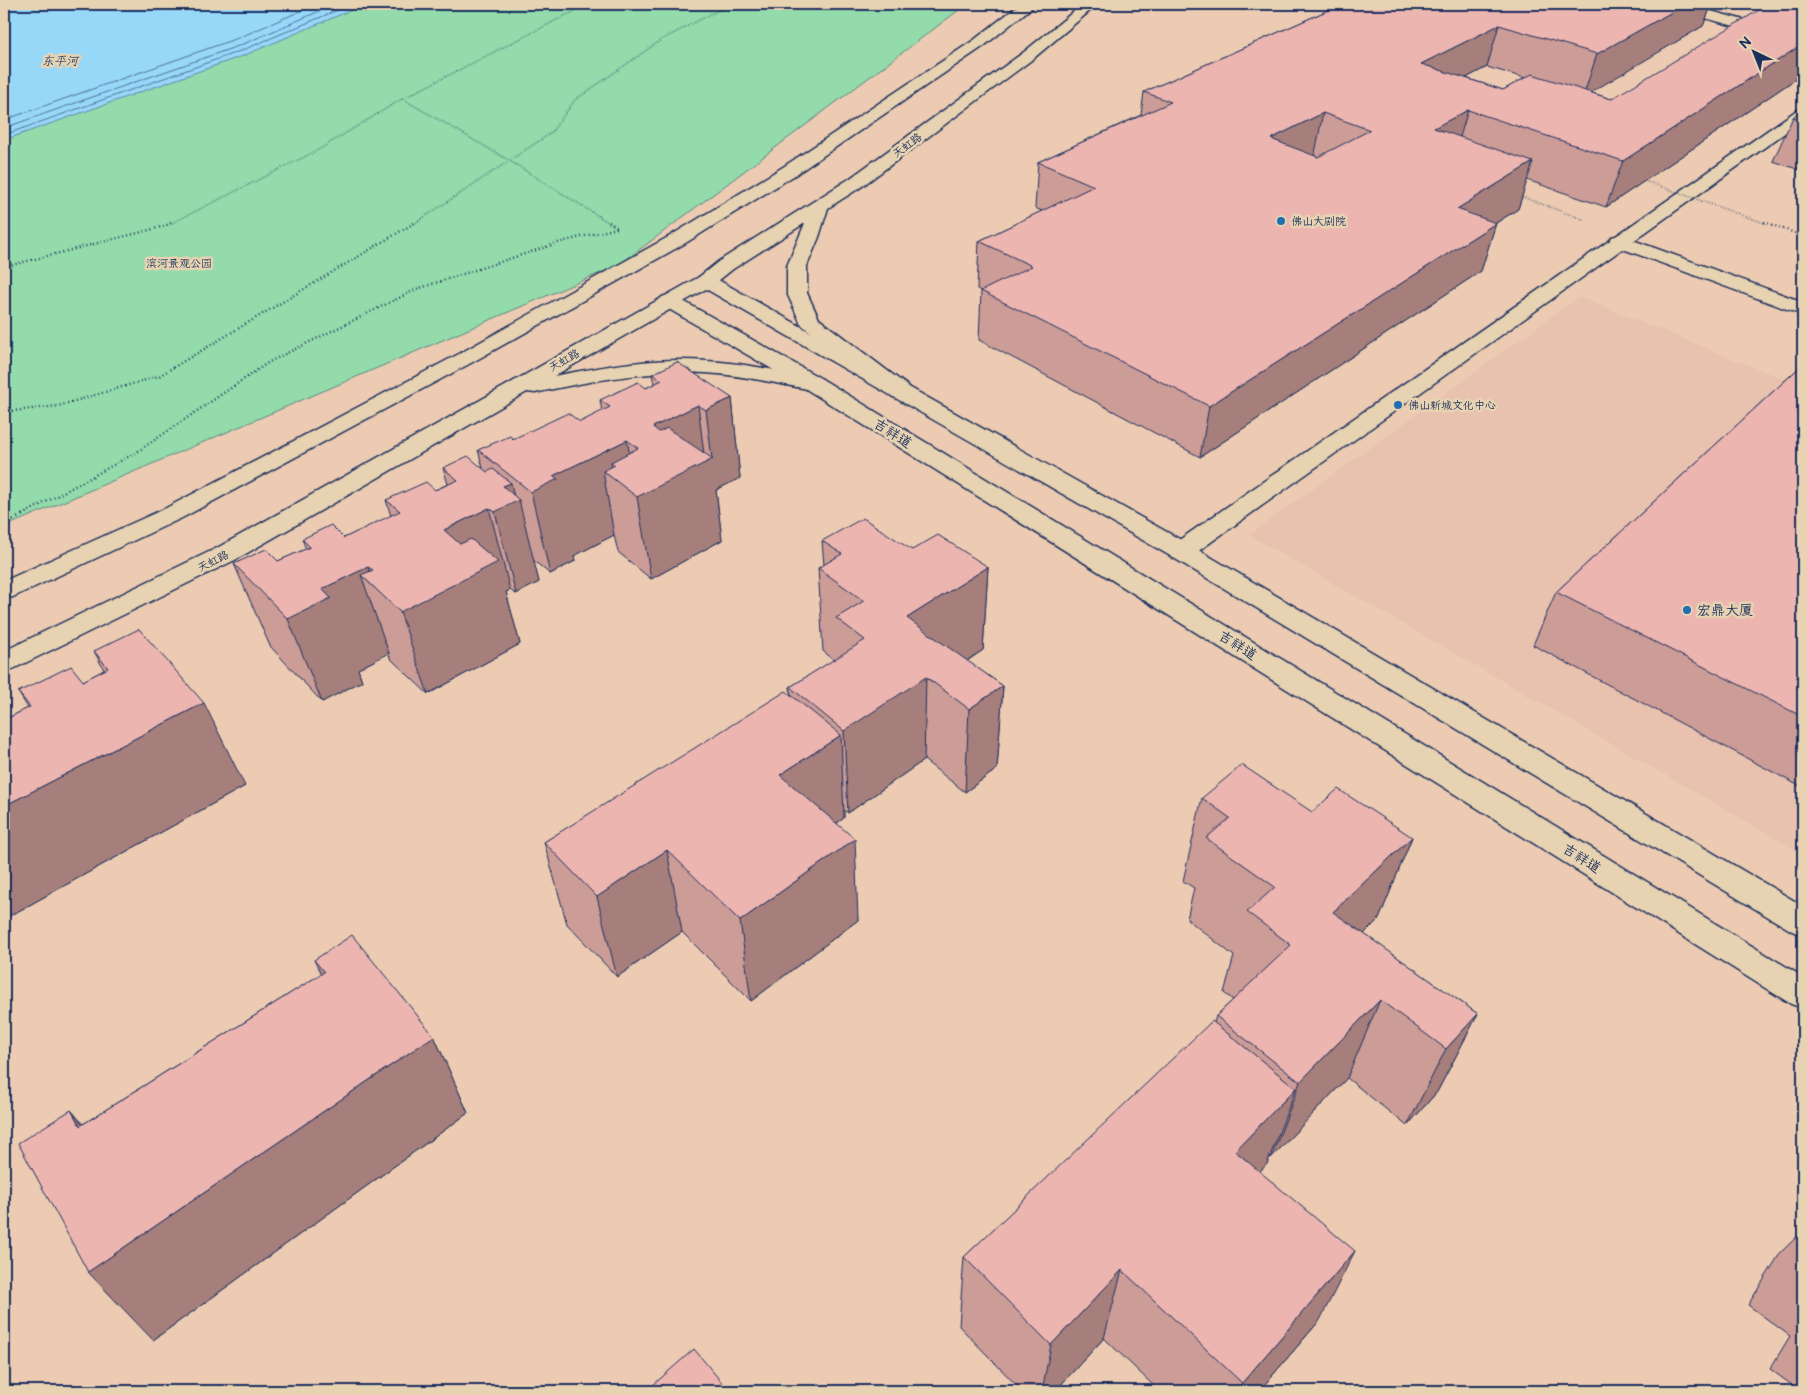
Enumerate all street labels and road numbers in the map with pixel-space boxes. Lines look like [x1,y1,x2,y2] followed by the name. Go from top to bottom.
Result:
[890,130,924,160] street label: 天虹路
[547,347,582,374] street label: 天虹路
[870,415,915,452] street label: 吉祥道
[196,548,231,575] street label: 天虹路
[1215,627,1260,664] street label: 吉祥道
[1559,840,1604,877] street label: 吉祥道

